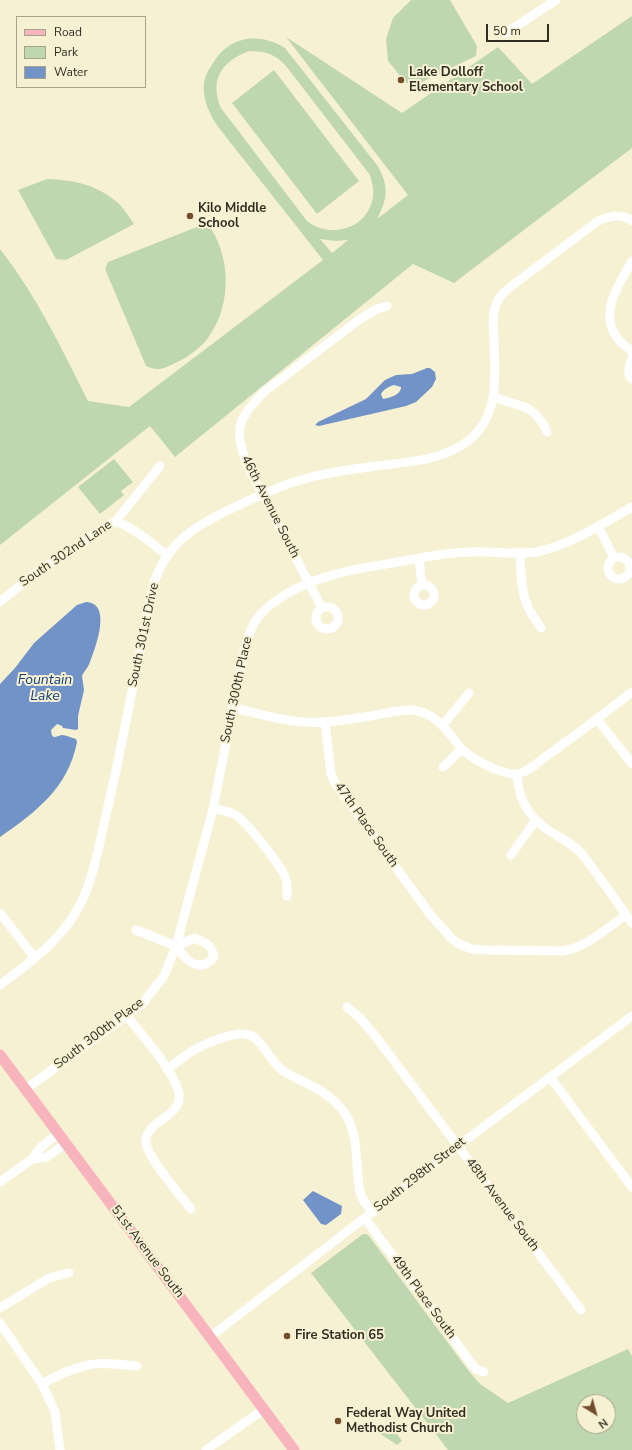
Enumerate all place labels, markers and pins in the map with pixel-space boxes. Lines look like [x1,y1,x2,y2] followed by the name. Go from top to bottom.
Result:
[409,65,523,96] place label: Lake Dolloff Elementary School
[396,75,406,85] marker: Lake Dolloff Elementary School
[198,201,266,232] place label: Kilo Middle School
[185,211,195,221] marker: Kilo Middle School
[295,1328,384,1344] place label: Fire Station 65
[282,1331,292,1341] marker: Fire Station 65
[346,1406,466,1437] place label: Federal Way United Methodist Church
[333,1416,343,1426] marker: Federal Way United Methodist Church

